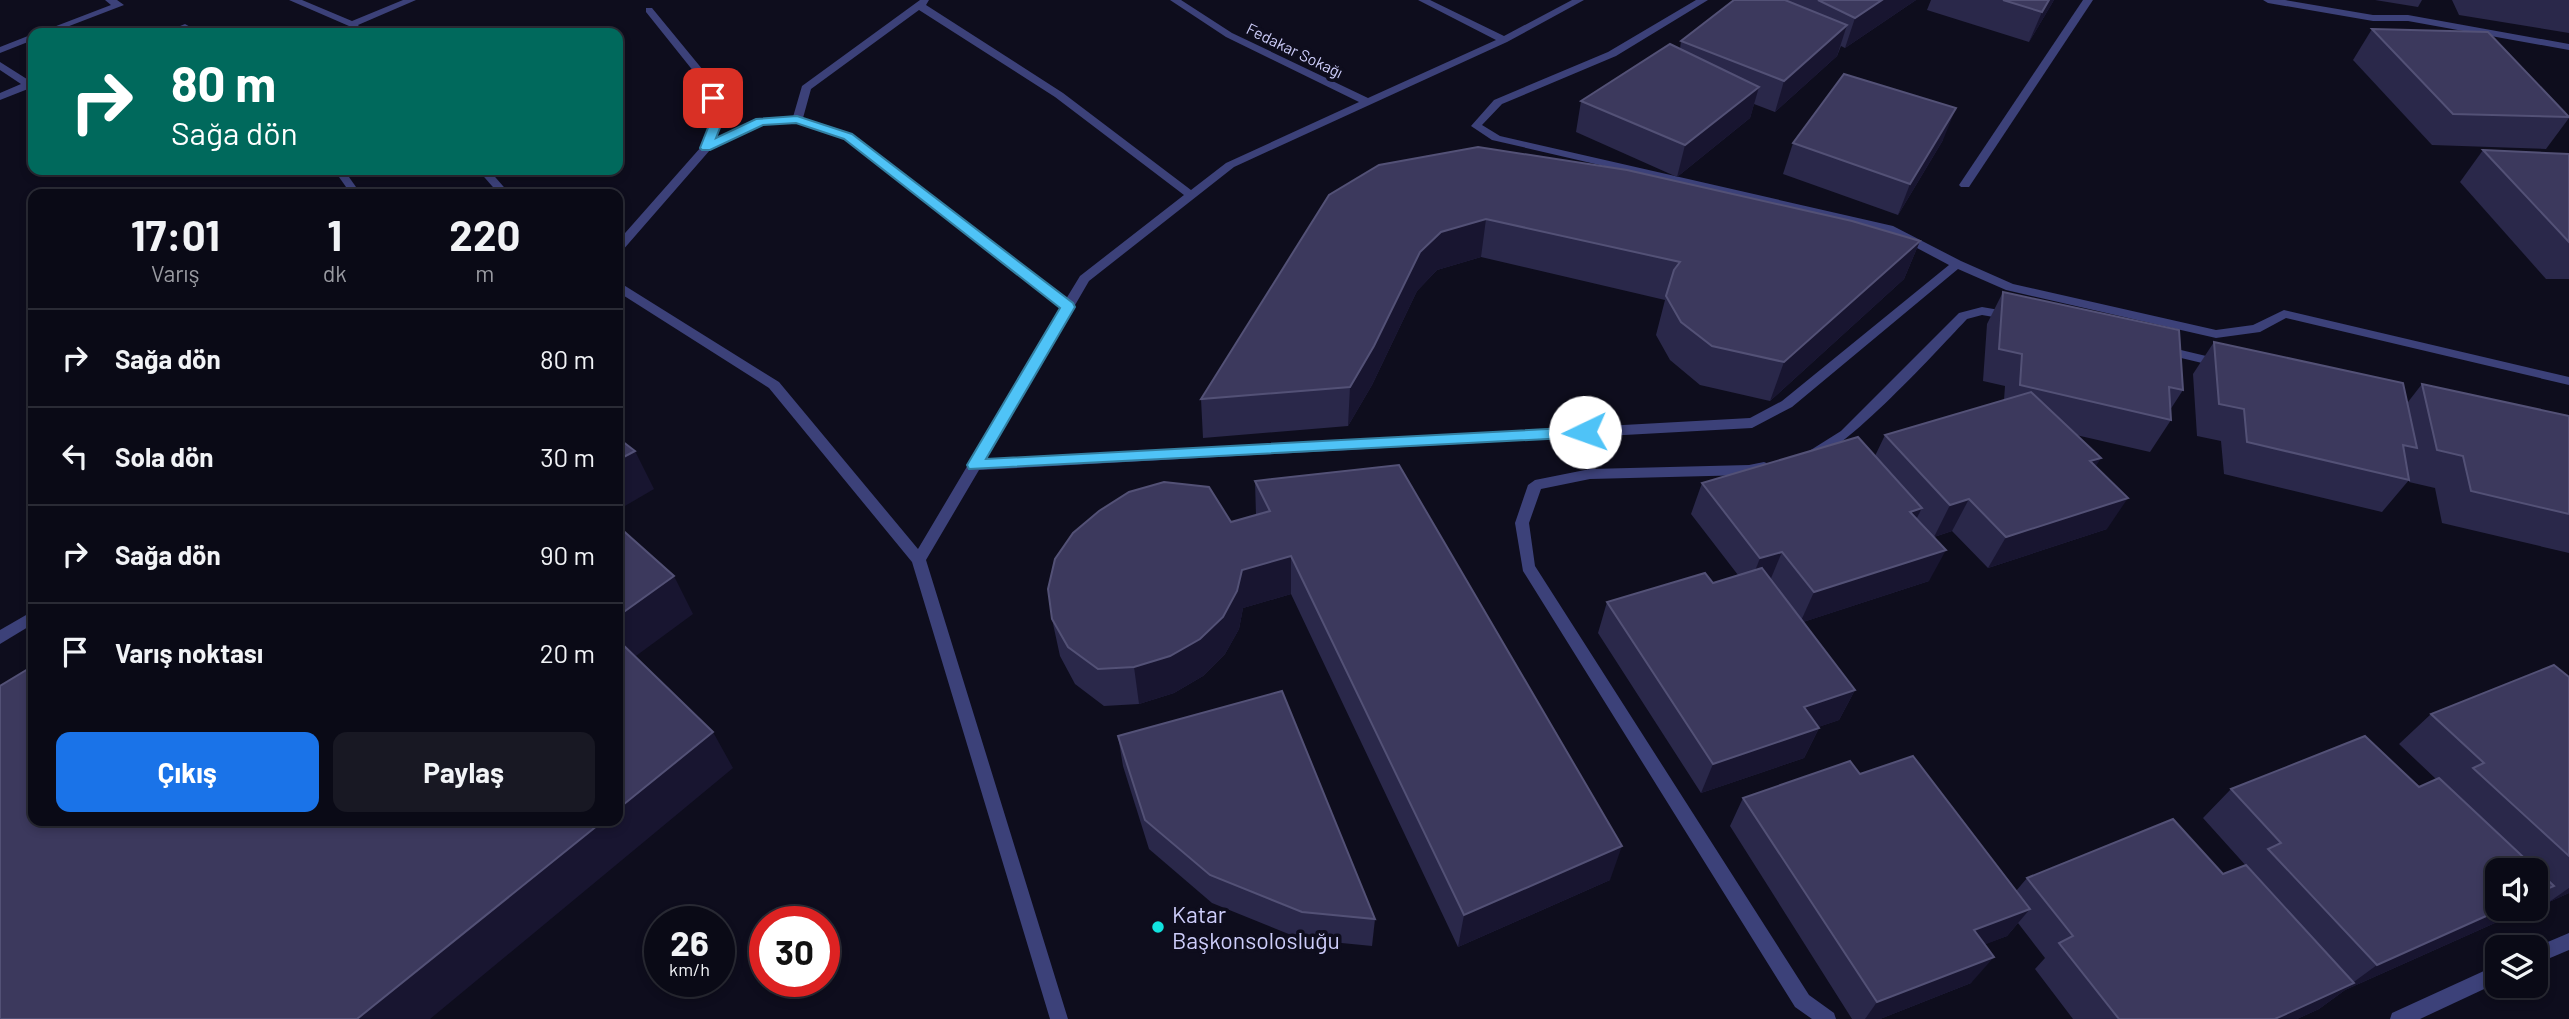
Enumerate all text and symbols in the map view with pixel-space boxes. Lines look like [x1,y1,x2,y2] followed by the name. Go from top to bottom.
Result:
[1244,18,1346,82] street label: Fedakar Sokağı
[171,53,276,112] text: 80 m
[56,56,147,147] icon: right
[683,68,743,128] pin
[694,79,732,117] icon: arrive
[171,113,298,151] text: Sağa dön
[131,209,220,259] text: 17:01
[327,209,342,259] text: 1
[449,209,520,259] text: 220
[151,259,200,287] text: Varış
[323,259,347,287] text: dk
[475,259,494,287] text: m
[56,339,94,377] icon: right
[115,343,221,374] text: Sağa dön
[540,343,595,374] text: 80 m
[1548,395,1622,469] position arrow
[56,437,94,475] icon: left
[115,441,213,472] text: Sola dön
[540,441,595,472] text: 30 m
[56,535,94,573] icon: right
[115,539,221,570] text: Sağa dön
[540,539,595,570] text: 90 m
[56,633,94,671] icon: arrive
[115,637,263,668] text: Varış noktası
[540,637,595,668] text: 20 m
[56,732,319,812] button: Çıkış
[333,732,595,812] button: Paylaş
[2485,858,2548,998] map controls
[2485,858,2548,921] button: sound
[1172,900,1340,954] place label: Katar Başkonsolosluğu
[749,906,840,997] speed limit sign: 30
[1150,919,1166,935] marker: Katar Başkonsolosluğu
[670,921,709,963] text: 26
[2485,935,2548,998] button: layers
[669,958,710,980] text: km/h

